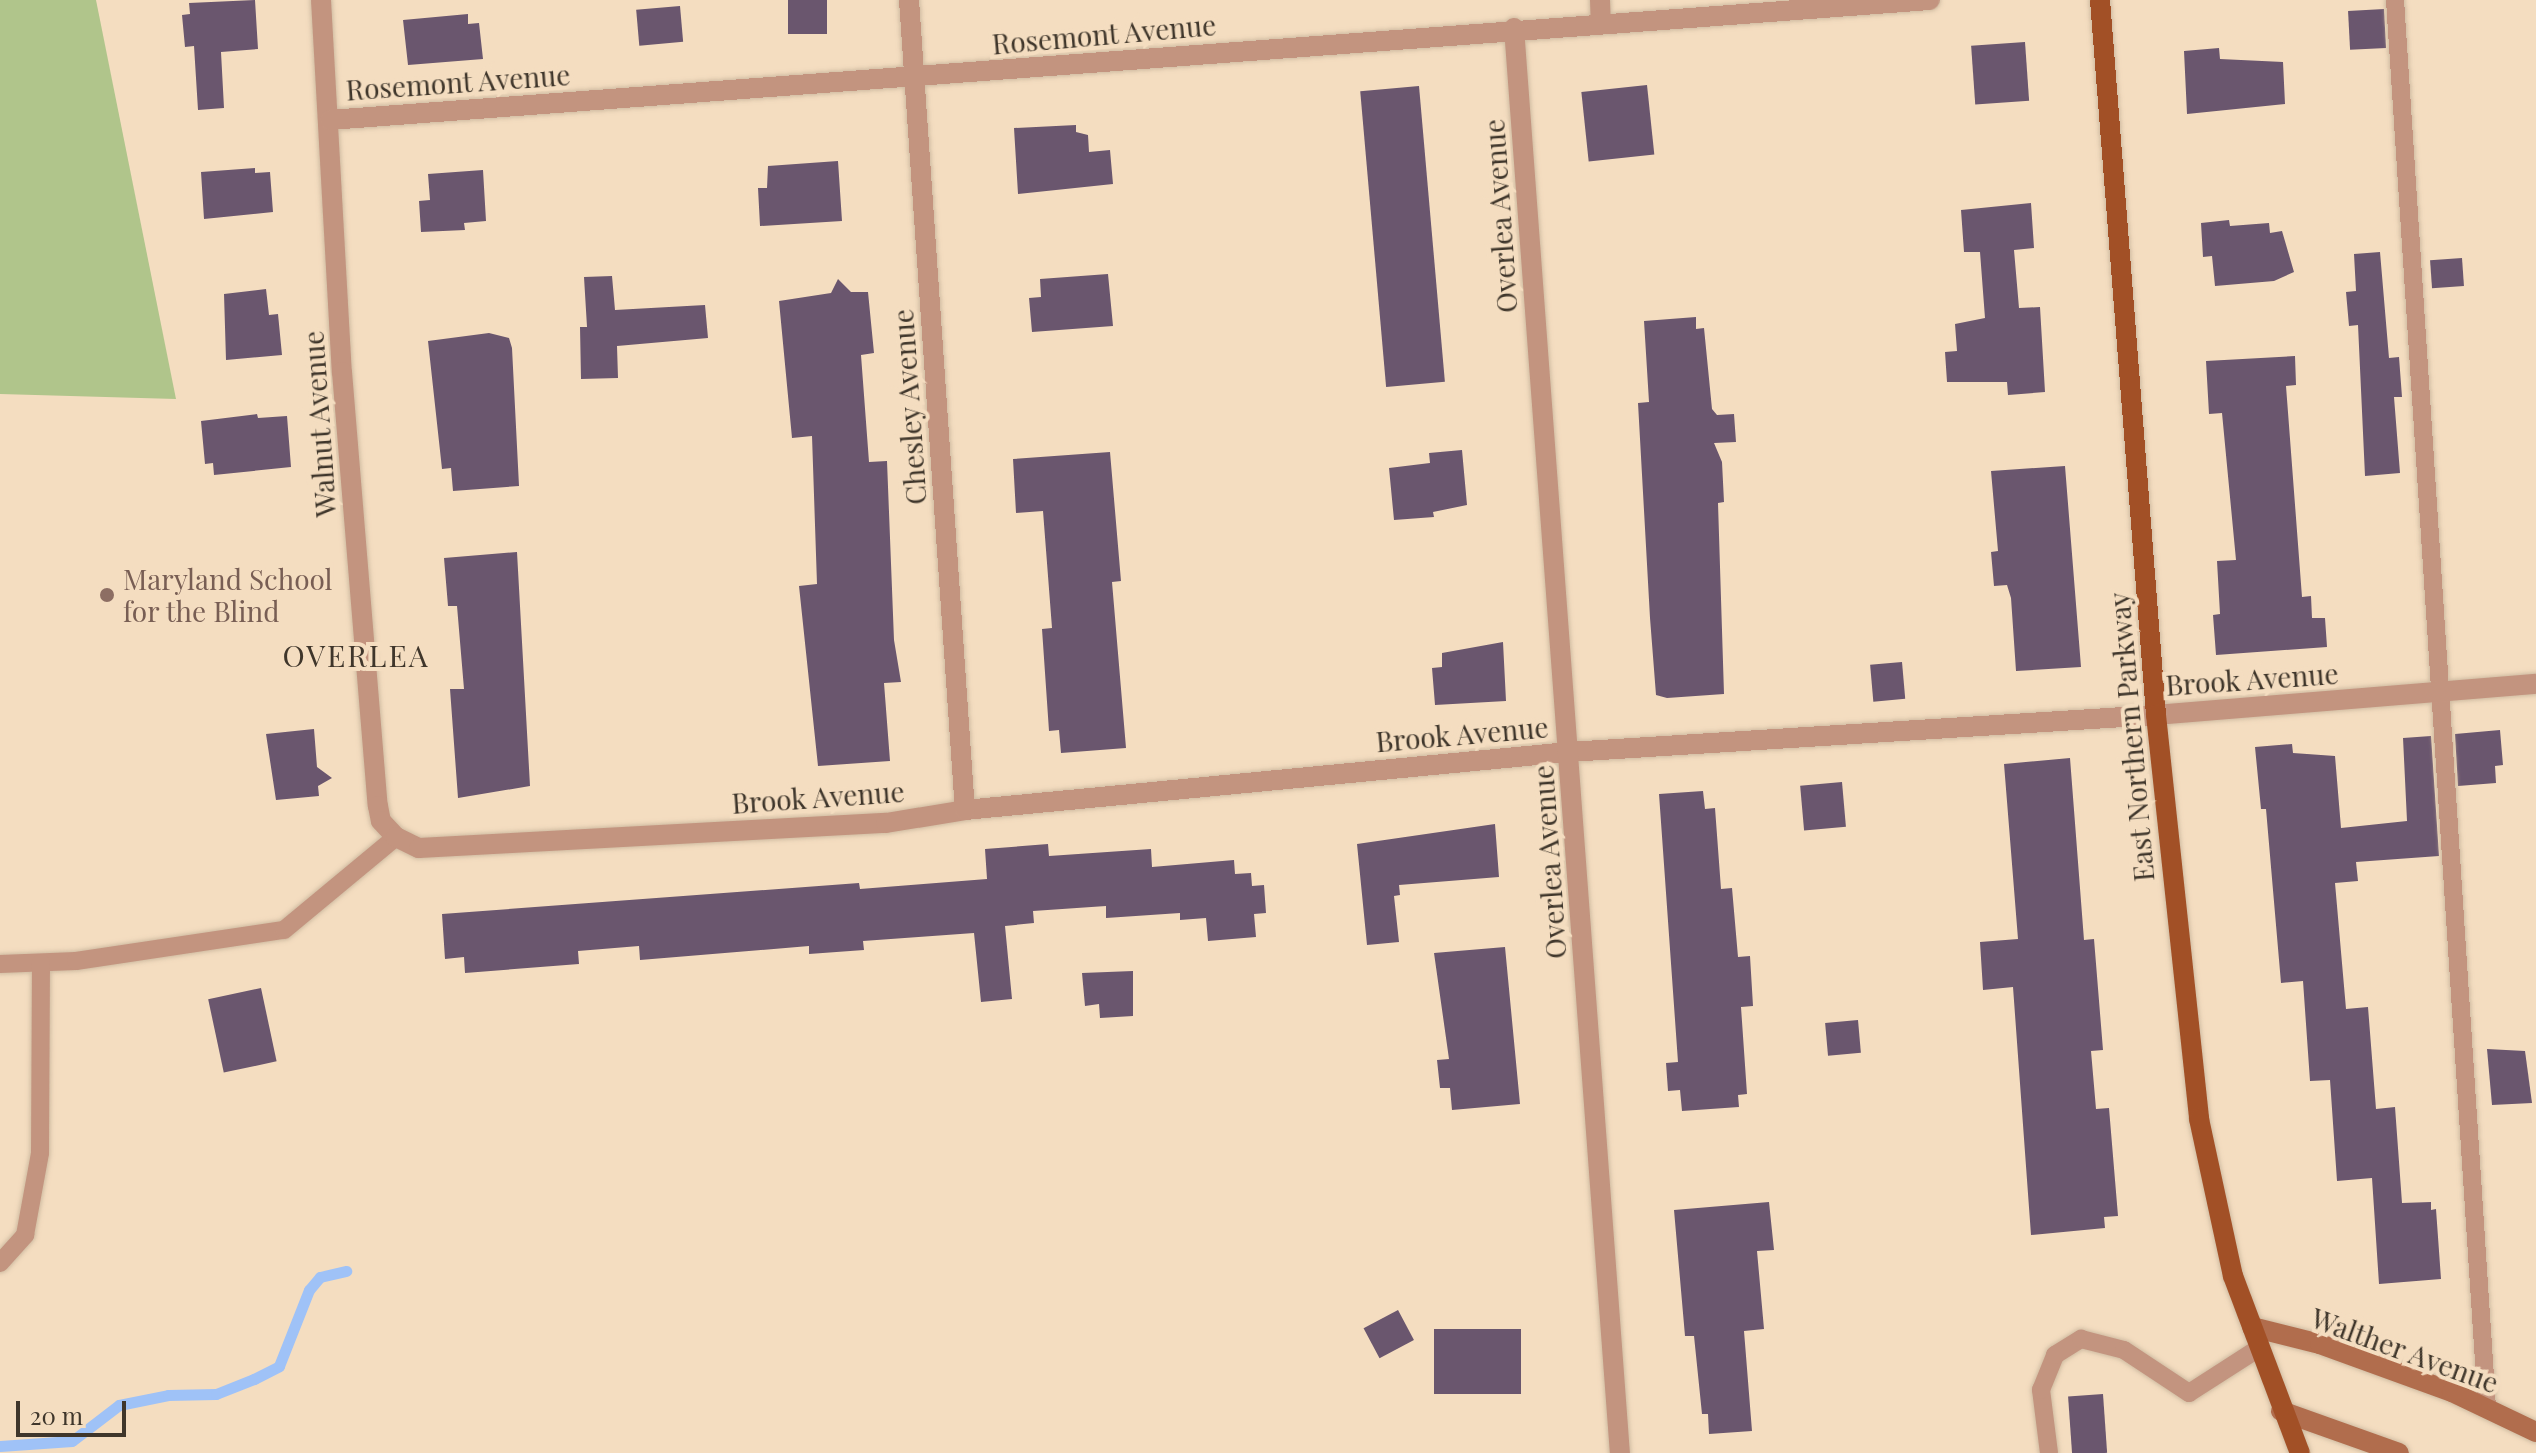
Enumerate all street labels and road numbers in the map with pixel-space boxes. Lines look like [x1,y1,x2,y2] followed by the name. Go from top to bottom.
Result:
[990,7,1218,61] street label: Rosemont Avenue
[344,57,572,107] street label: Rosemont Avenue
[1476,117,1524,315] street label: Overlea Avenue
[885,307,933,507] street label: Chesley Avenue
[296,329,342,519] street label: Walnut Avenue
[2102,591,2160,883] street label: East Northern Parkway
[2164,656,2340,702] street label: Brook Avenue
[1374,710,1550,758] street label: Brook Avenue
[1525,763,1573,961] street label: Overlea Avenue
[730,774,906,820] street label: Brook Avenue
[2306,1300,2504,1400] street label: Walther Avenue

